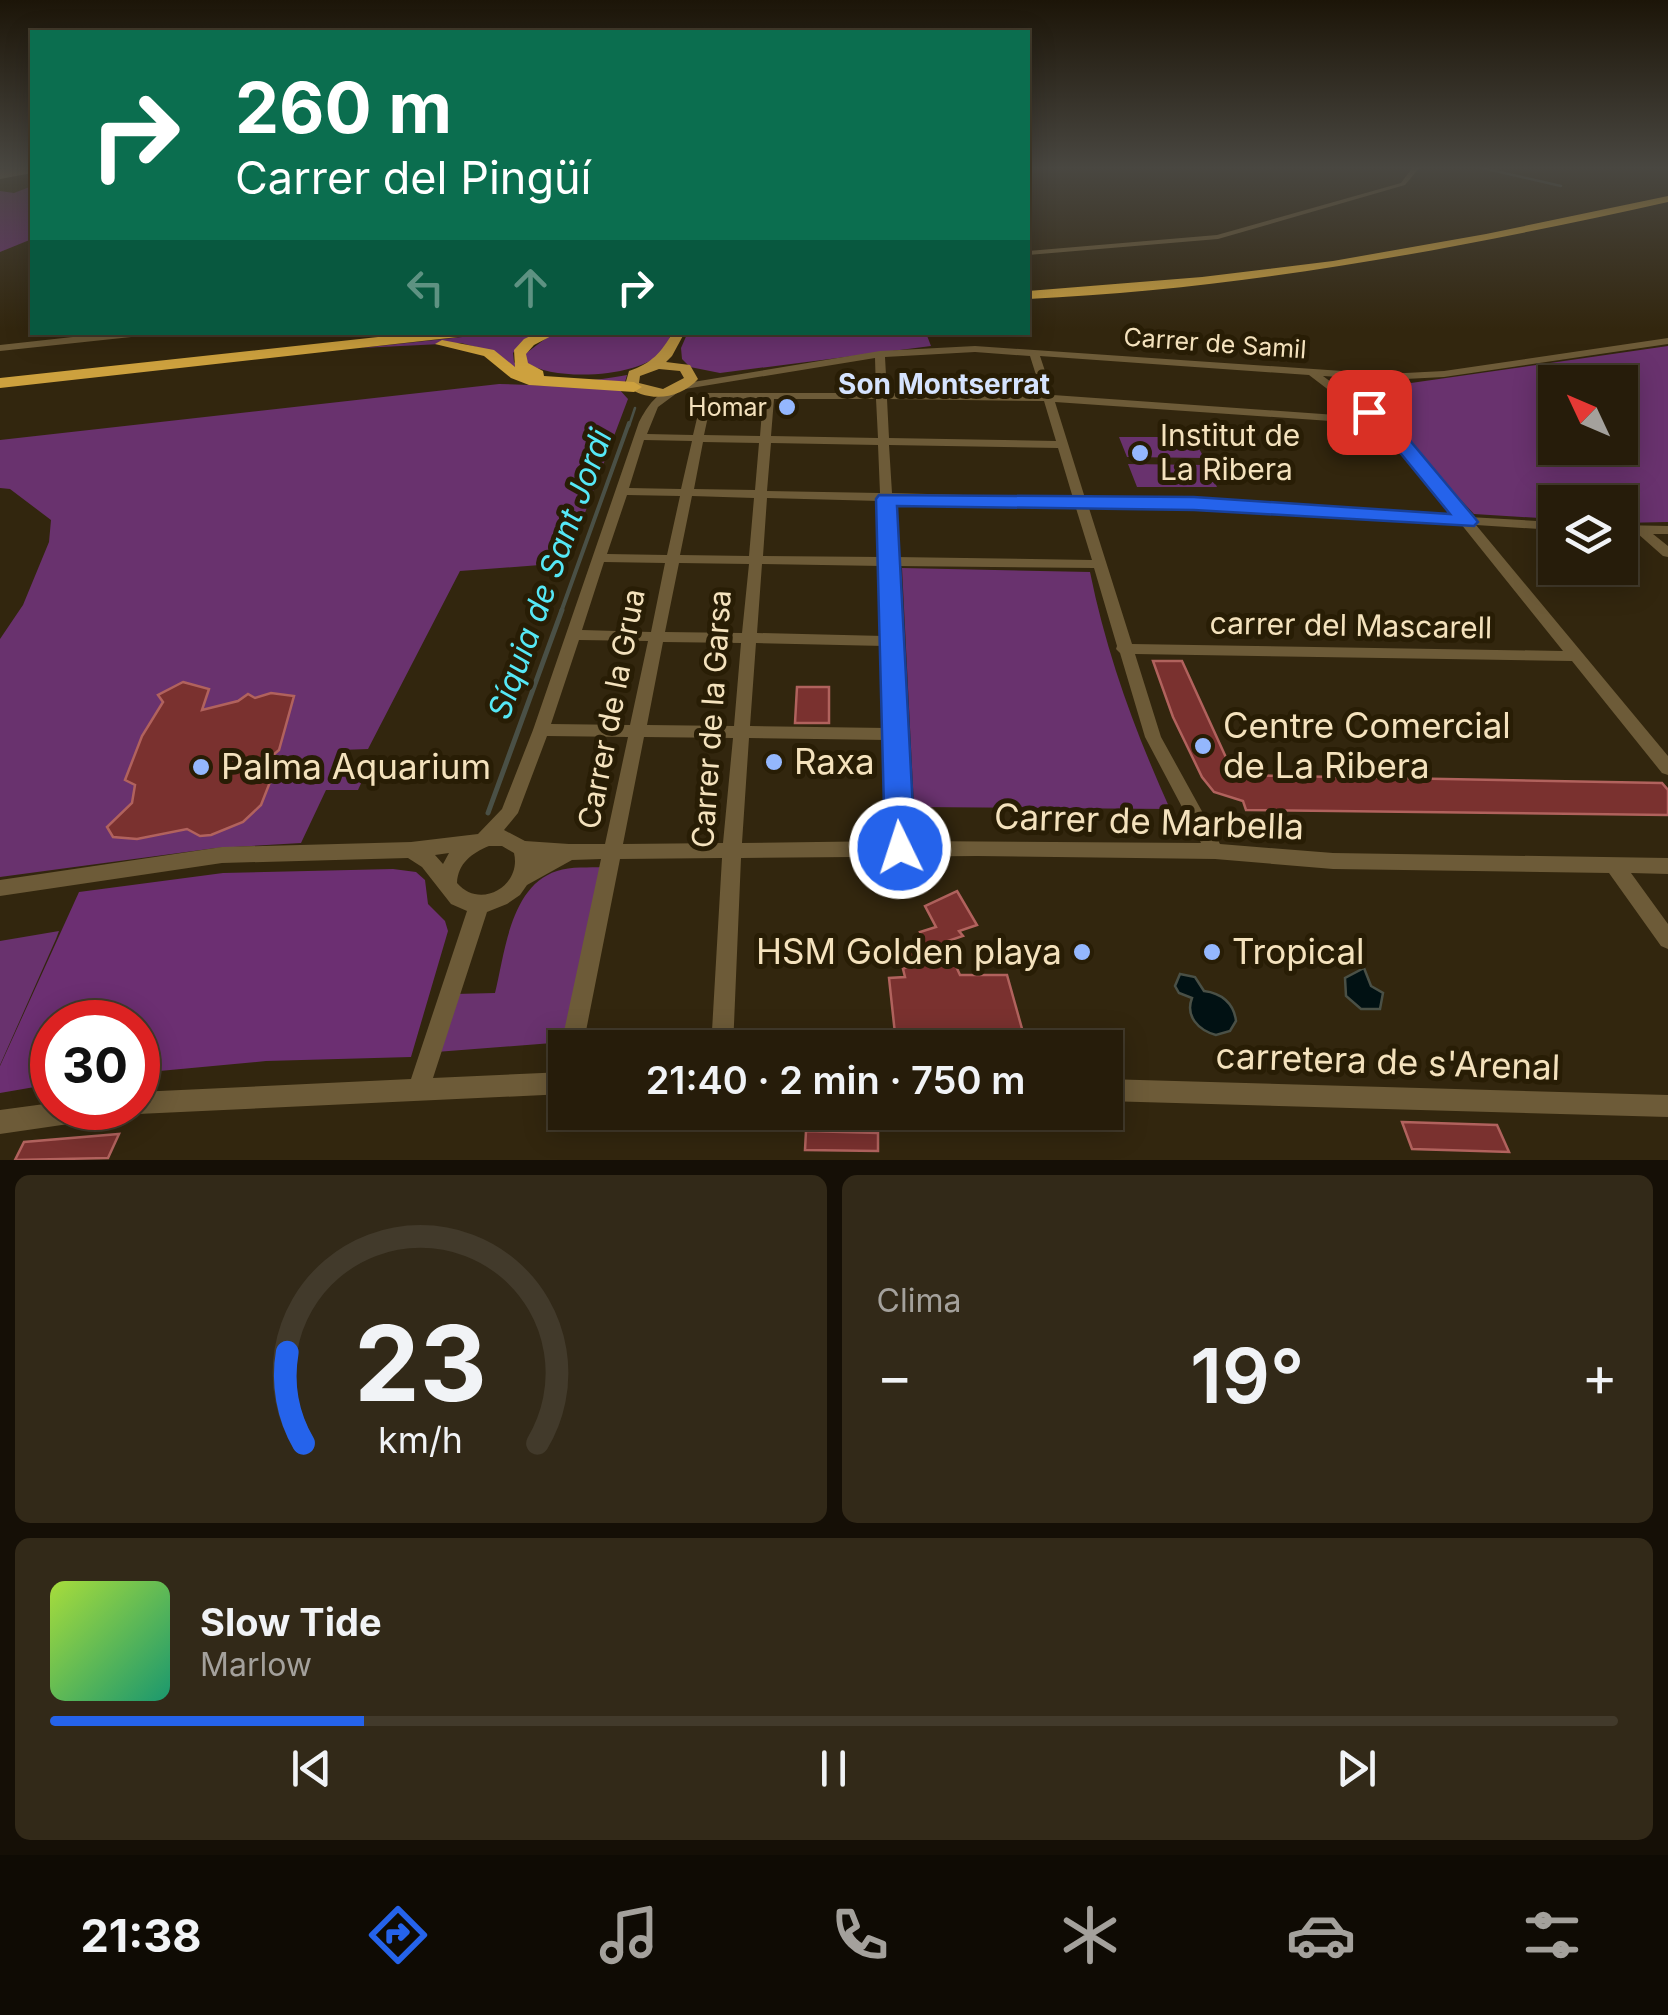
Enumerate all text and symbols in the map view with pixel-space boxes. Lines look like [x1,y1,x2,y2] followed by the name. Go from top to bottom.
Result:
[235,65,452,150] text: 260 m
[70,70,200,200] icon: right
[235,150,591,205] text: Carrer del Pingüí
[398,260,453,315] icon: left
[503,260,558,315] icon: ahead
[608,260,663,315] icon: right
[1123,322,1307,364] street label: Carrer de Samil
[1538,365,1638,465] north arrow
[1538,365,1638,585] map controls
[838,367,1050,401] district label: Son Montserrat
[1327,370,1412,455] pin
[1342,385,1397,440] icon: arrive
[688,392,767,422] place label: Homar
[776,396,798,418] marker: Homar
[1160,417,1300,487] place label: Institut de La Ribera
[479,423,620,724] water label: Síquia de Sant Jordi
[1129,442,1151,464] marker: Institut de La Ribera
[1538,485,1638,585] button: layers
[570,586,652,832] street label: Carrer de la Grua
[684,589,738,849] street label: Carrer de la Garsa
[1209,605,1493,645] street label: carrer del Mascarell
[1223,704,1511,786] place label: Centre Comercial de La Ribera
[1192,735,1214,757] marker: Centre Comercial de La Ribera
[794,740,875,782] place label: Raxa
[221,745,491,787] place label: Palma Aquarium
[763,751,785,773] marker: Raxa
[190,756,212,778] marker: Palma Aquarium
[993,795,1305,847] street label: Carrer de Marbella
[848,796,952,900] position arrow
[756,930,1062,972] place label: HSM Golden playa
[1232,930,1365,972] place label: Tropical
[1071,941,1093,963] marker: HSM Golden playa
[1201,941,1223,963] marker: Tropical
[30,1000,160,1130] speed limit sign: 30
[1215,1034,1561,1088] street label: carretera de s'Arenal
[646,1057,1025,1103] text: 21:40 · 2 min · 750 m
[877,1281,961,1320] text: Clima
[354,1300,487,1426] text: 23
[1190,1330,1304,1421] text: 19°
[877,1343,913,1409] text: −
[1582,1343,1618,1409] text: +
[378,1418,463,1462] text: km/h
[200,1599,382,1645] text: Slow Tide
[200,1645,312,1684] text: Marlow
[284,1741,339,1796] icon: previous
[806,1741,861,1796] icon: pause
[1329,1741,1384,1796] icon: next
[363,1900,433,1970] icon: directions
[594,1900,664,1970] icon: music
[825,1900,895,1970] icon: phone
[1055,1900,1125,1970] icon: climate
[1286,1900,1356,1970] icon: car
[1517,1900,1587,1970] icon: filters
[80,1908,202,1963] text: 21:38

